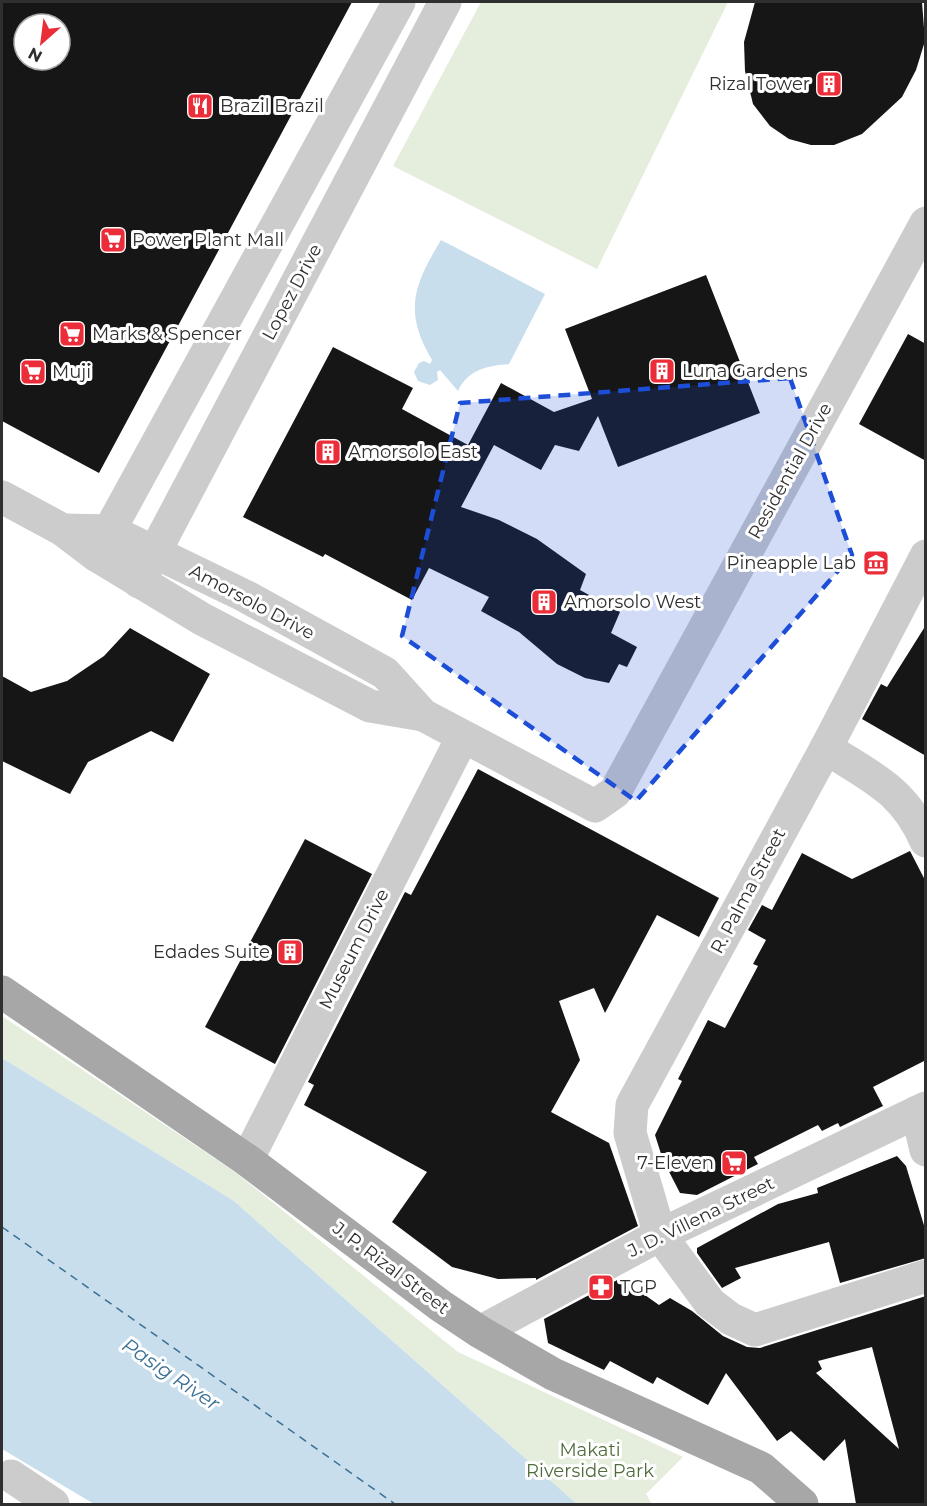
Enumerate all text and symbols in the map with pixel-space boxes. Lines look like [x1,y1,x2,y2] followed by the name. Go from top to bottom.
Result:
[12,12,72,72] north arrow
[25,43,45,66] text: N
[814,69,844,99] building icon: Rizal Tower
[709,73,810,95] place label: Rizal Tower
[185,91,215,121] restaurant icon: Brazil Brazil
[220,95,324,117] place label: Brazil Brazil
[98,225,128,255] supermarket icon: Power Plant Mall
[132,229,284,251] place label: Power Plant Mall
[257,240,327,344] street label: Lopez Drive
[57,319,87,349] supermarket icon: Marks & Spencer
[92,323,242,345] place label: Marks & Spencer
[647,356,677,386] building icon: Luna Gardens
[18,357,48,387] supermarket icon: Muji
[682,360,808,382] place label: Luna Gardens
[52,361,91,383] place label: Muji
[743,399,837,543] street label: Residential Drive
[313,437,343,467] building icon: Amorsolo East
[348,441,478,463] place label: Amorsolo East
[861,548,891,578] museum icon: Pineapple Lab
[727,552,856,574] place label: Pineapple Lab
[186,560,318,644] street label: Amorsolo Drive
[529,587,559,617] building icon: Amorsolo West
[564,591,701,613] place label: Amorsolo West
[706,825,790,957] street label: R. Palma Street
[314,885,394,1013] street label: Museum Drive
[275,937,305,967] building icon: Edades Suite
[153,941,270,963] place label: Edades Suite
[719,1148,749,1178] supermarket icon: 7-Eleven
[637,1152,714,1174] place label: 7-Eleven
[623,1172,778,1262] street label: J. D. Villena Street
[328,1216,454,1319] street label: J. P. Rizal Street
[586,1272,616,1302] pharmacy icon: TGP
[620,1276,657,1298] place label: TGP
[118,1333,225,1416] water label: Pasig River
[526,1439,654,1482] park label: Makati Riverside Park

